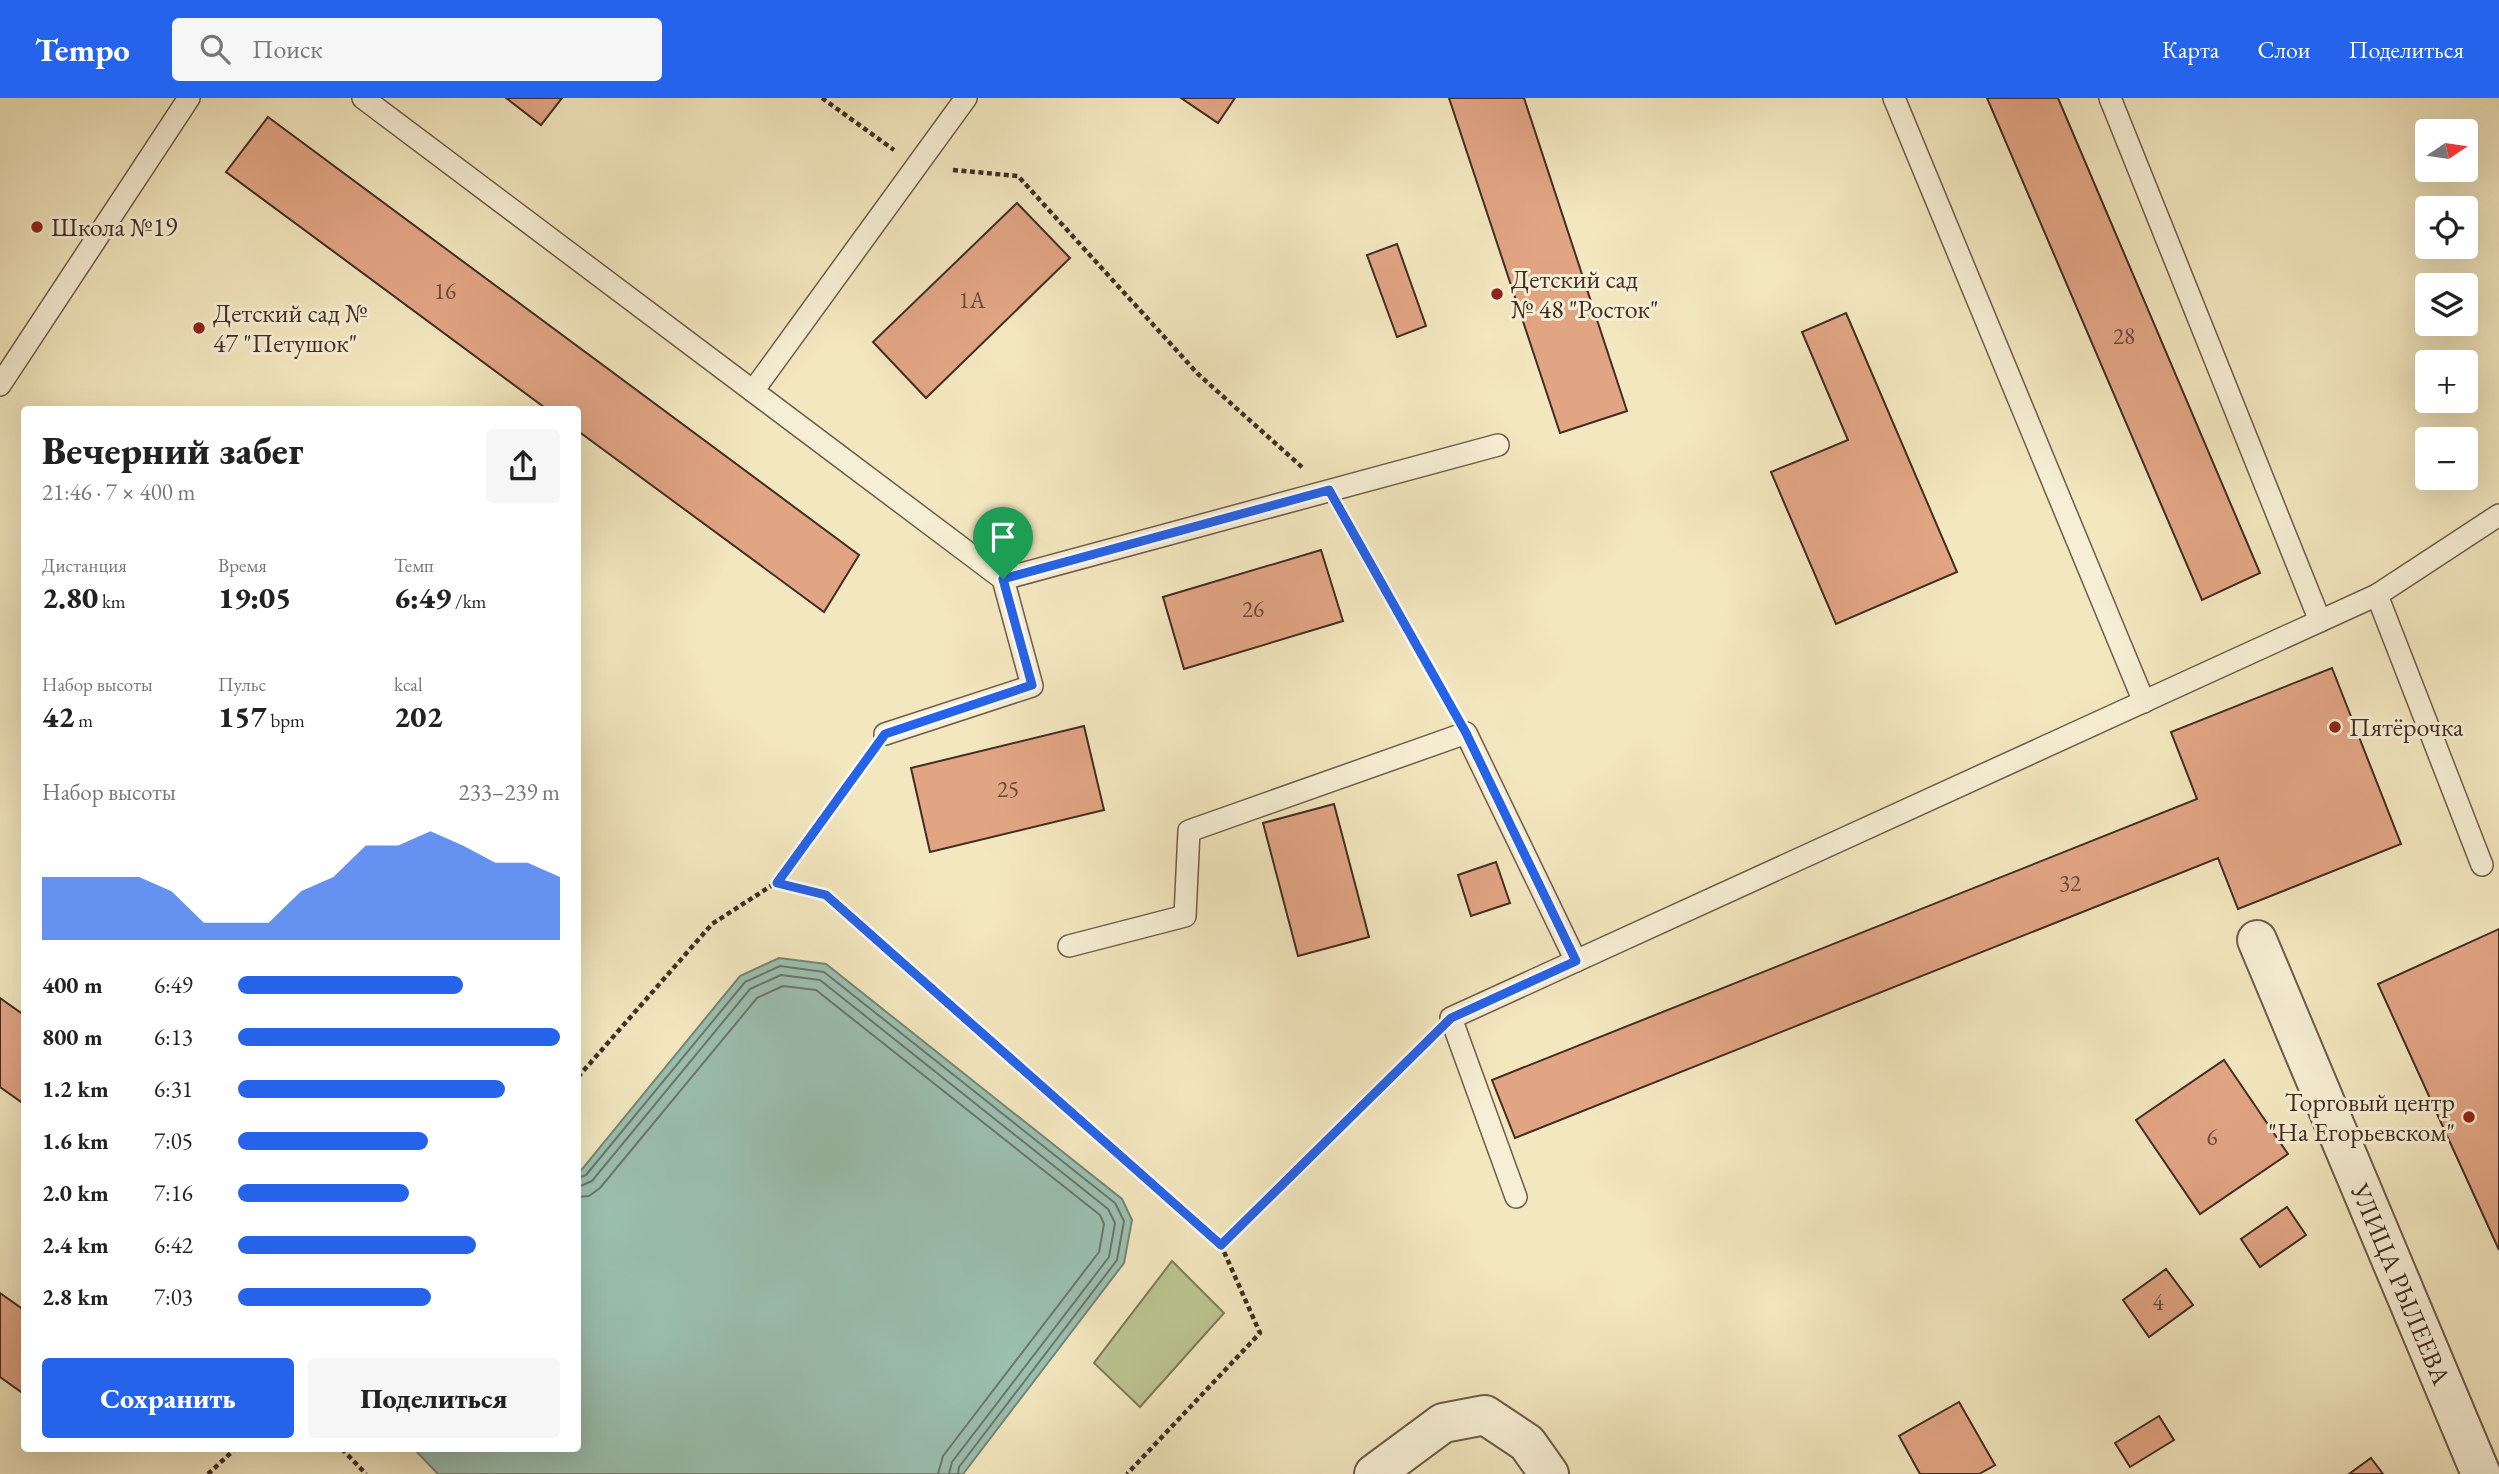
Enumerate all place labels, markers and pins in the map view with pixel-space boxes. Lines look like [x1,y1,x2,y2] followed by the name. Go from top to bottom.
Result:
[51,210,178,244] place label: Школа №19
[29,219,45,235] marker: Школа №19
[1511,262,1659,326] place label: Детский сад № 48 "Росток"
[1489,286,1505,302] marker: Детский сад № 48 "Росток"
[213,296,368,360] place label: Детский сад № 47 "Петушок"
[191,320,207,336] marker: Детский сад № 47 "Петушок"
[973,507,1033,579] pin
[2349,710,2464,744] place label: Пятёрочка
[2327,719,2343,735] marker: Пятёрочка
[2268,1085,2455,1149] place label: Торговый центр "На Егорьевском"
[2461,1109,2477,1125] marker: Торговый центр "На Егорьевском"

